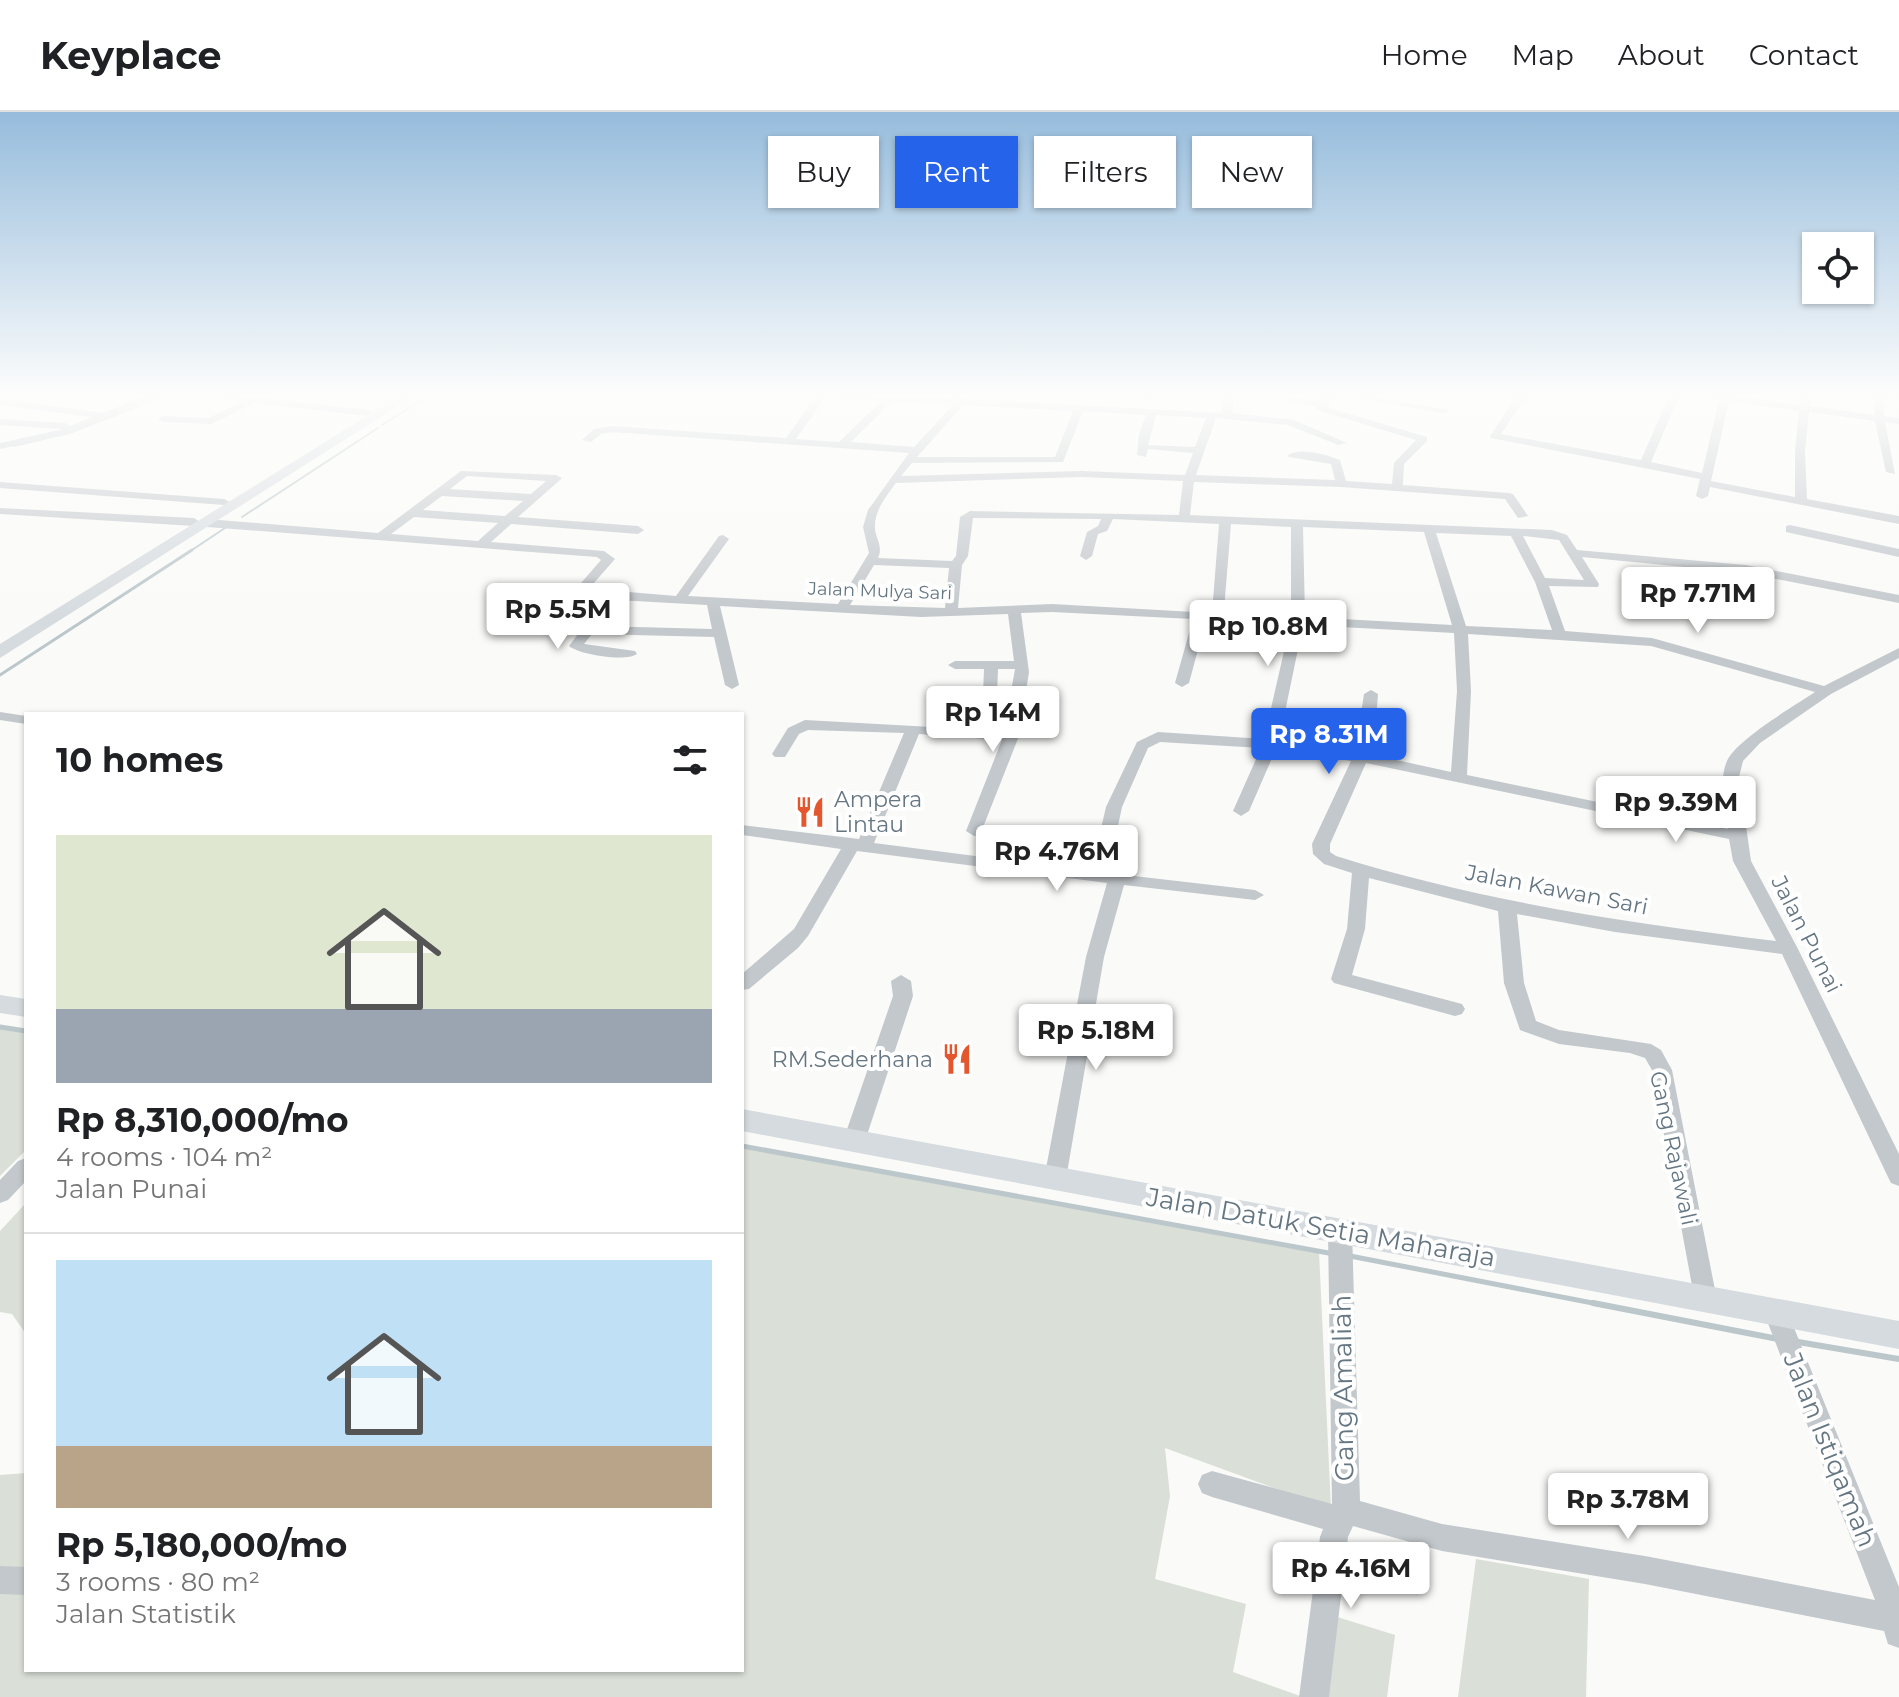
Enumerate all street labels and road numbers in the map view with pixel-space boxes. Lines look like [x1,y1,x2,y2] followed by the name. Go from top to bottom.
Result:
[806,577,953,605] street label: Jalan Mulya Sari
[1462,858,1650,920] street label: Jalan Kawan Sari
[1765,870,1848,997] street label: Jalan Punai
[1644,1069,1703,1228] street label: Gang Rajawali
[1143,1180,1498,1273] street label: Jalan Datuk Setia Maharaja
[1325,1295,1361,1481] street label: Gang Amaliah
[1776,1347,1884,1552] street label: Jalan Istiqamah

